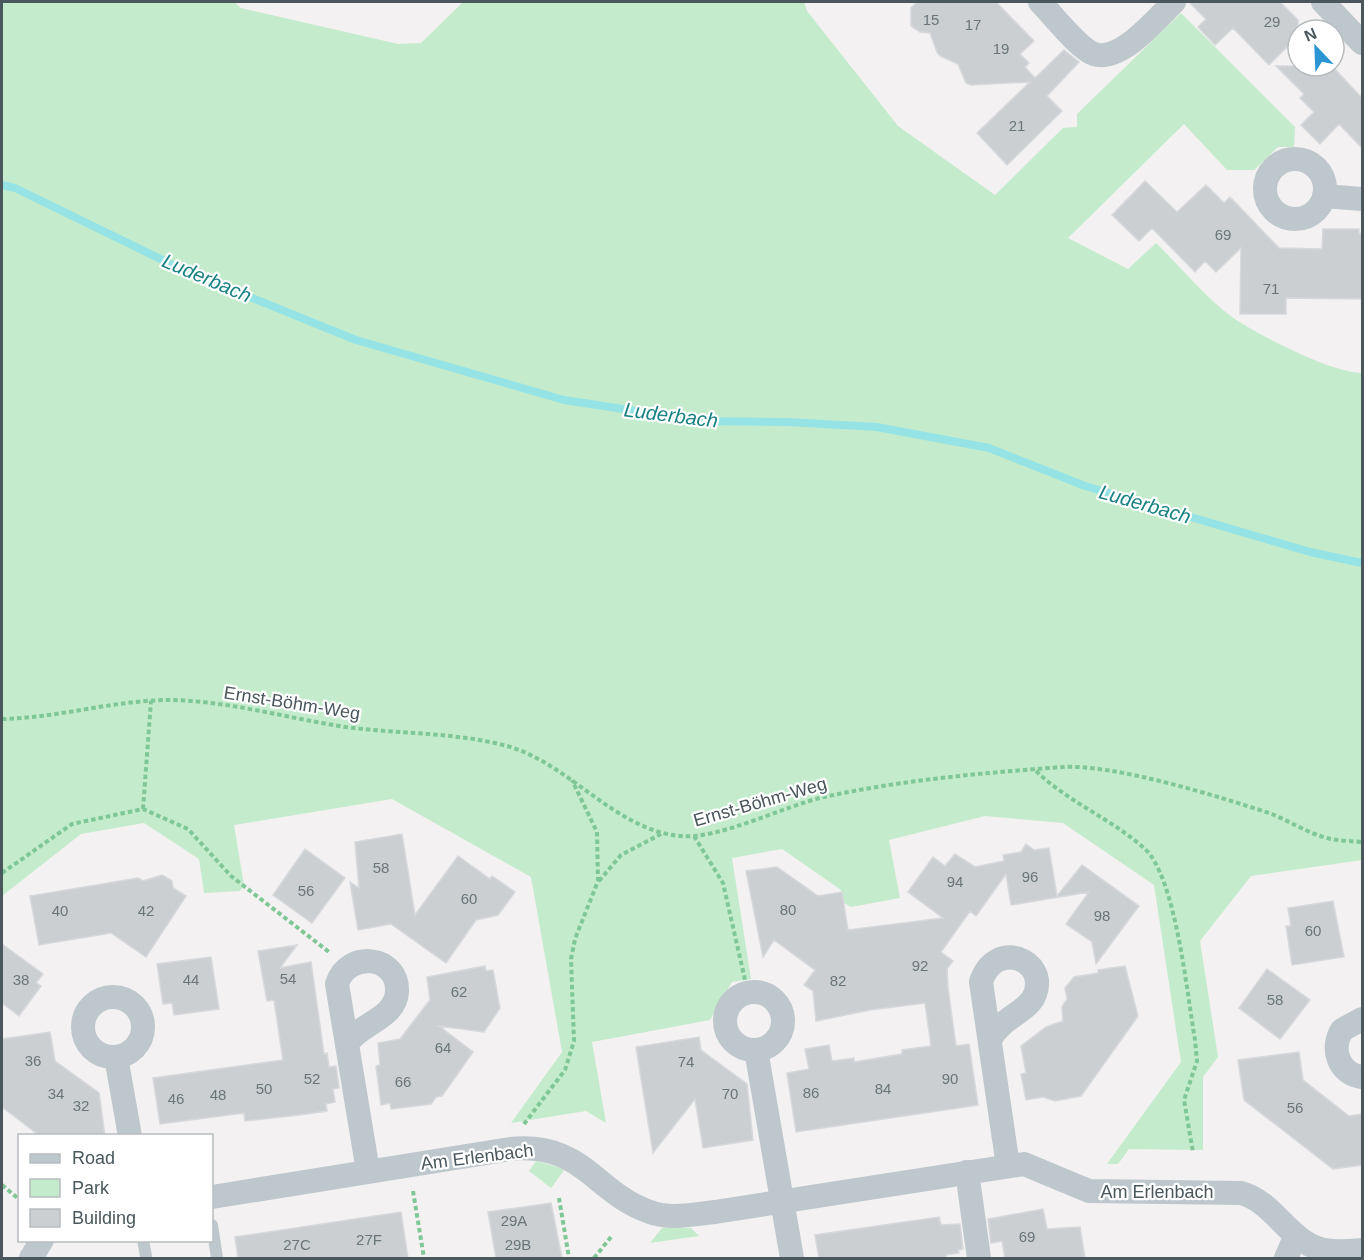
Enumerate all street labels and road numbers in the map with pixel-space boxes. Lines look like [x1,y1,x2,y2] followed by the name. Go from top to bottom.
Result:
[222,682,362,724] street label: Ernst-Böhm-Weg
[691,773,829,831] street label: Ernst-Böhm-Weg
[420,1140,534,1174] street label: Am Erlenbach
[1100,1182,1214,1202] street label: Am Erlenbach

